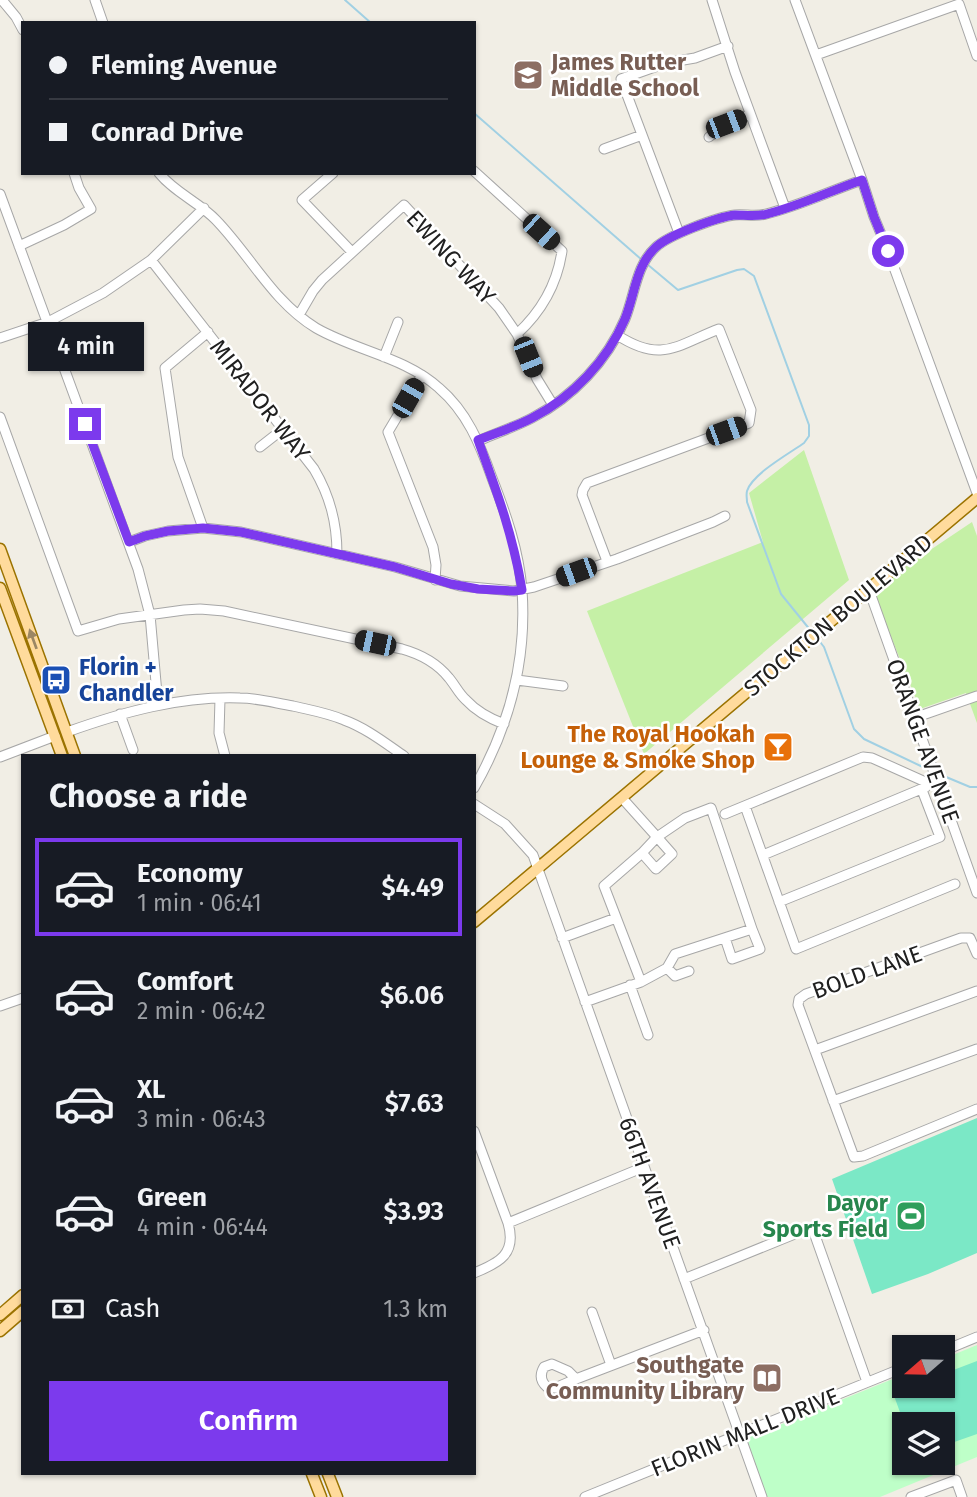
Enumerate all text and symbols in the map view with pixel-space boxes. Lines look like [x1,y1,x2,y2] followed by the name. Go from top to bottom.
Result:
[550,48,699,102] place label: James Rutter Middle School
[91,50,277,81] text: Fleming Avenue
[511,58,545,92] school or university icon: James Rutter Middle School
[703,107,750,141] car
[91,117,243,148] text: Conrad Drive
[400,204,502,310] street label: EWING WAY
[519,210,564,254] car
[872,235,904,267] route start
[27,322,143,372] callout: 4 min
[57,332,115,360] text: 4 min
[204,334,316,466] street label: MIRADOR WAY
[511,334,546,380] car
[389,375,428,421] car
[69,408,101,440] route end
[703,414,750,448] car
[738,528,938,702] street label: STOCKTON BOULEVARD
[553,555,600,589] car
[27,628,38,649] one-way arrow
[353,628,398,658] car
[79,653,174,707] place label: Florin + Chandler
[880,655,966,827] street label: ORANGE AVENUE
[39,663,73,697] bus stop icon: Florin + Chandler
[521,720,755,774] place label: The Royal Hookah Lounge & Smoke Shop
[761,730,795,764] bar icon: The Royal Hookah Lounge & Smoke Shop
[49,777,247,815] text: Choose a ride
[53,856,116,919] icon: car
[137,858,243,889] text: Economy
[381,872,444,903] text: $4.49
[137,889,262,917] text: 1 min · 06:41
[808,939,926,1005] street label: BOLD LANE
[53,964,116,1027] icon: car
[137,966,233,997] text: Comfort
[380,980,444,1011] text: $6.06
[137,997,266,1025] text: 2 min · 06:42
[53,1072,116,1135] icon: car
[137,1074,165,1105] text: XL
[385,1088,444,1119] text: $7.63
[137,1105,266,1133] text: 3 min · 06:43
[613,1113,687,1253] street label: 66TH AVENUE
[53,1180,116,1243] icon: car
[137,1182,207,1213] text: Green
[763,1189,889,1243] place label: Dayor Sports Field
[384,1196,444,1227] text: $3.93
[894,1199,928,1233] sports icon: Dayor Sports Field
[137,1213,268,1241] text: 4 min · 06:44
[49,1290,87,1328] icon: cash
[105,1293,161,1324] text: Cash
[383,1295,448,1323] text: 1.3 km
[892,1335,956,1398] north arrow
[892,1335,955,1475] map controls
[546,1351,745,1405] place label: Southgate Community Library
[750,1361,784,1395] library icon: Southgate Community Library
[49,1381,448,1461] button: Confirm
[647,1381,843,1483] street label: FLORIN MALL DRIVE
[892,1412,955,1475] button: layers

